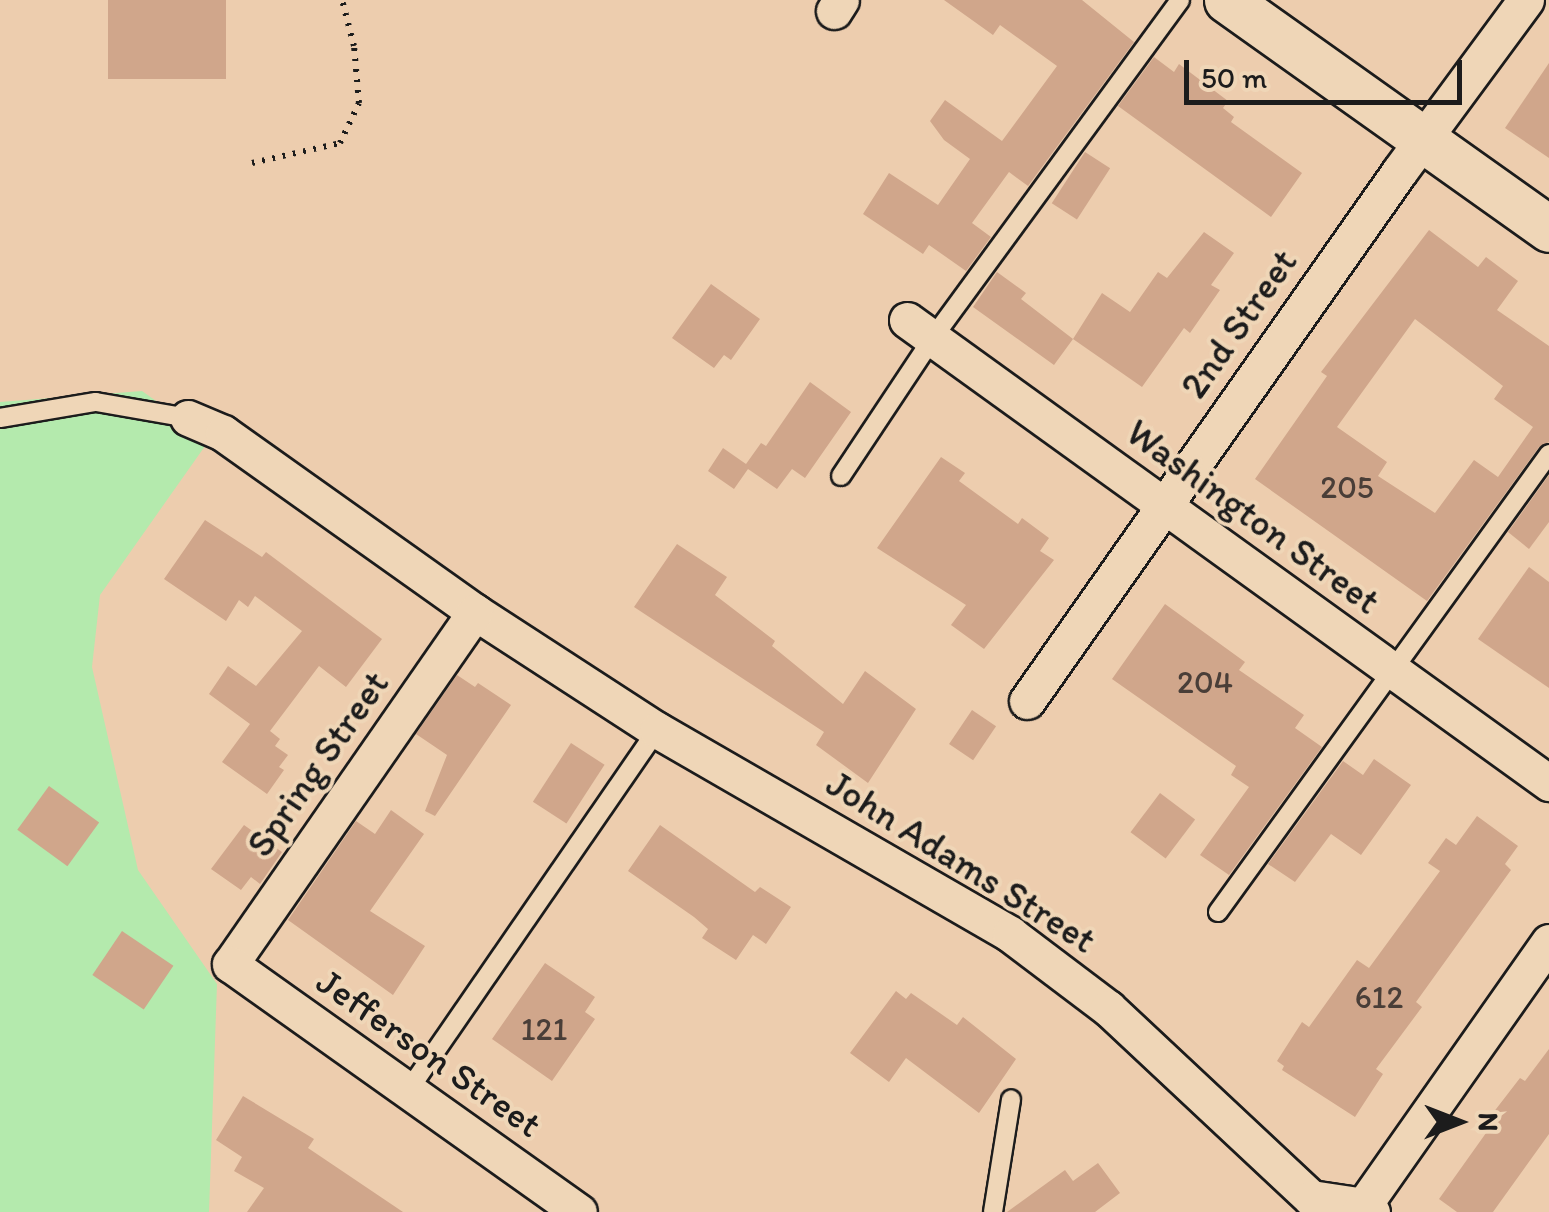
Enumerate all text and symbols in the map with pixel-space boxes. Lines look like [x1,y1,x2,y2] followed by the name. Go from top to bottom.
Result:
[1189,40,1466,102] scale bar
[1201,59,1267,96] text: 50 m
[1171,241,1307,407] street label: 2nd Street
[1117,410,1389,624] street label: Washington Street
[1320,468,1374,506] house number: 205
[238,663,398,865] street label: Spring Street
[1177,663,1233,701] house number: 204
[818,761,1104,963] street label: John Adams Street
[308,959,550,1147] street label: Jefferson Street
[1355,978,1403,1016] house number: 612
[521,1010,567,1048] house number: 121
[1409,1072,1509,1172] north arrow
[1472,1113,1506,1131] text: N

